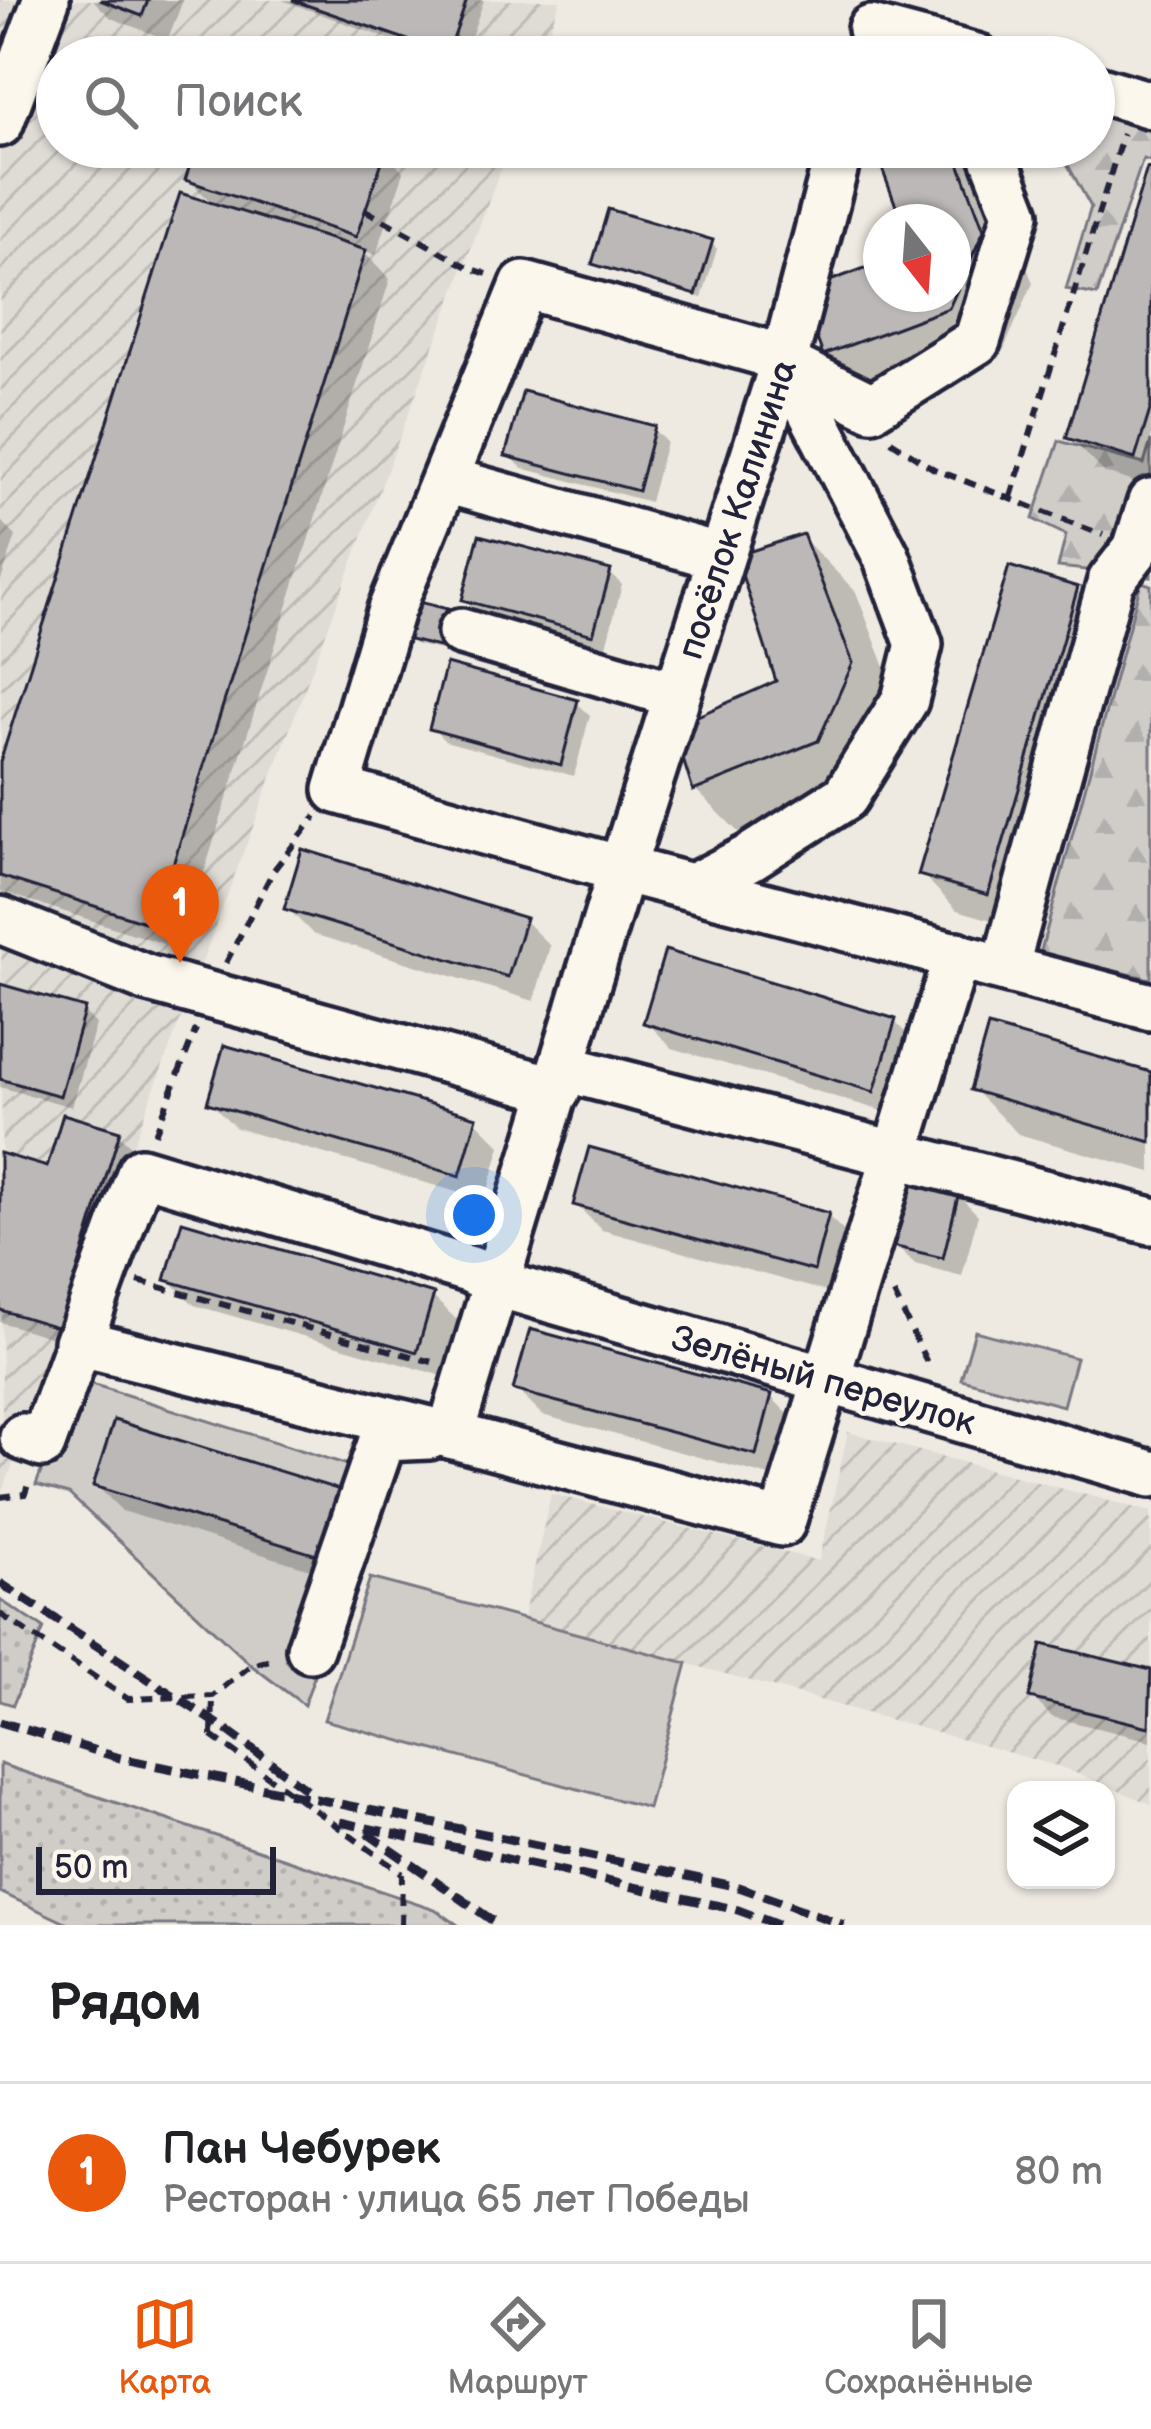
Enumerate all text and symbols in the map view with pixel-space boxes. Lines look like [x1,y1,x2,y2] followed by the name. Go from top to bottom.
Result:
[36,36,1115,168] search box
[78,69,144,135] icon: search
[174,75,302,130] text: Поиск
[863,204,971,312] north arrow
[670,355,807,665] street label: посёлок Калинина
[141,864,219,963] pin: 1
[444,1185,504,1245] your location
[666,1317,980,1445] street label: Зелёный переулок
[1007,1781,1115,1889] map controls
[1007,1781,1115,1889] button: layers
[36,1841,276,1894] scale bar
[54,1848,129,1888] text: 50 m
[48,1973,202,2034] text: Рядом
[162,2122,440,2177] text: Пан Чебурек
[79,2149,95,2196] text: 1
[1015,2149,1103,2196] text: 80 m
[162,2177,750,2224] text: Ресторан · улица 65 лет Победы
[118,2291,211,2403] tab: Карта
[448,2291,588,2403] tab: Маршрут
[824,2291,1033,2403] tab: Сохранённые

